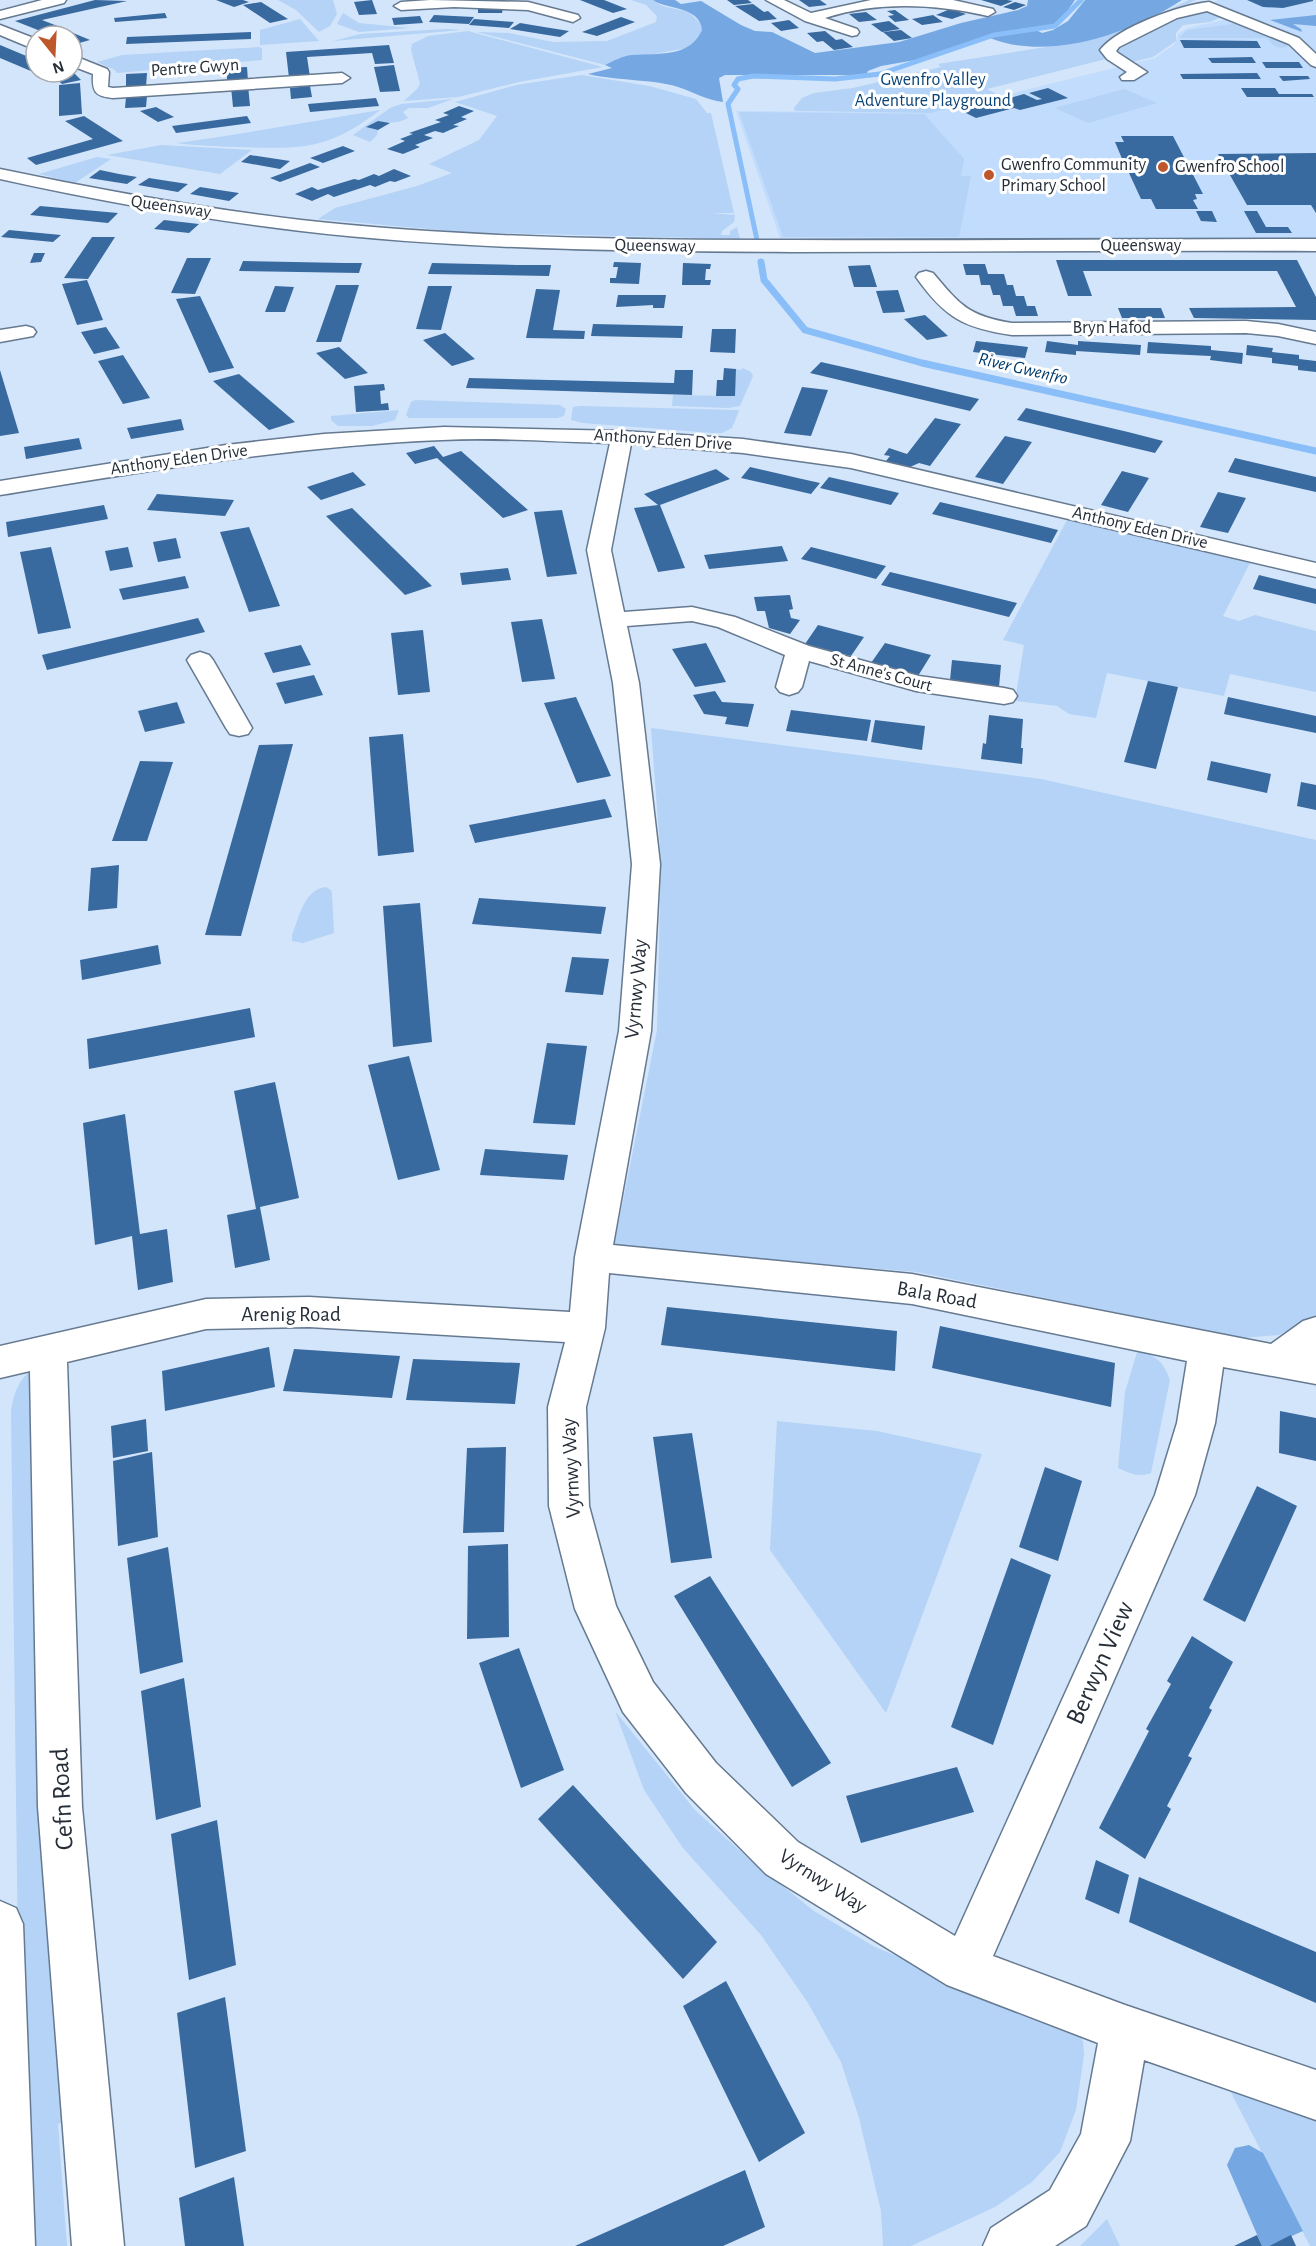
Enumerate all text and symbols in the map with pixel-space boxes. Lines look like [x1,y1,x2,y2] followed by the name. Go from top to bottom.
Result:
[24,24,84,84] north arrow
[150,56,240,80] street label: Pentre Gwyn
[51,58,66,77] text: N
[855,71,1011,110] park label: Gwenfro Valley Adventure Playground
[1001,156,1146,195] place label: Gwenfro Community Primary School
[1175,158,1284,176] place label: Gwenfro School
[1156,160,1170,174] marker: Gwenfro School
[982,168,996,182] marker: Gwenfro Community Primary School
[130,192,213,222] street label: Queensway
[614,236,696,256] street label: Queensway
[1101,237,1182,255] street label: Queensway
[1073,319,1151,337] street label: Bryn Hafod
[977,350,1069,388] water label: River Gwenfro
[593,426,733,454] street label: Anthony Eden Drive
[109,441,249,479] street label: Anthony Eden Drive
[1071,504,1209,552] street label: Anthony Eden Drive
[828,651,934,695] street label: St Anne's Court
[621,938,651,1040] street label: Vyrnwy Way
[895,1278,979,1312] street label: Bala Road
[241,1304,341,1325] street label: Arenig Road
[558,1417,584,1519] street label: Vyrnwy Way
[1061,1597,1139,1728] street label: Berwyn View
[46,1747,78,1851] street label: Cefn Road
[775,1845,871,1917] street label: Vyrnwy Way

